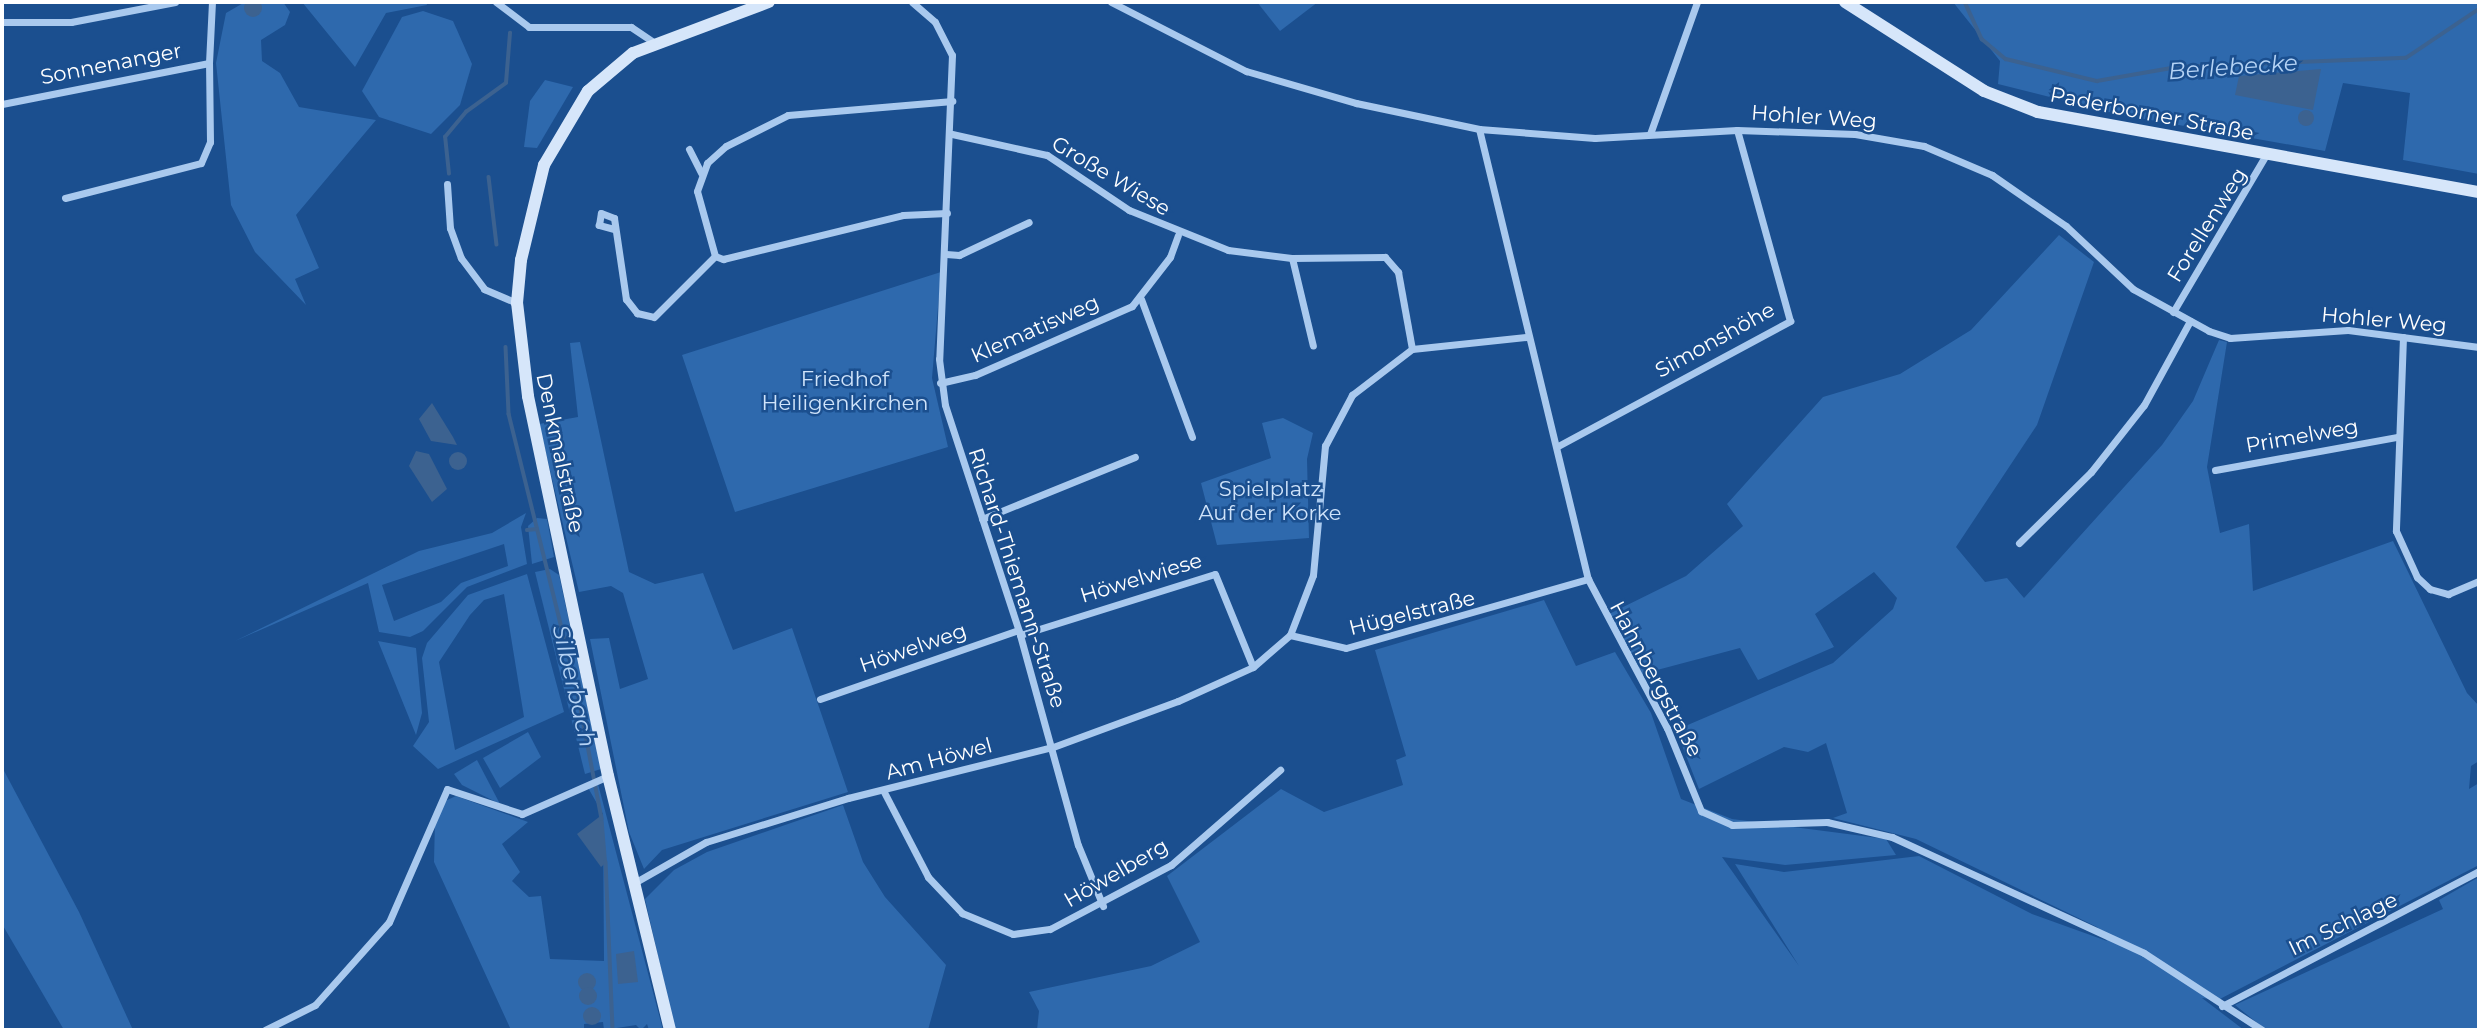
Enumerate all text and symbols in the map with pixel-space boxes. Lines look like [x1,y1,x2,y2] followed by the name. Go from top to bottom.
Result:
[38,38,184,90] street label: Sonnenanger
[2167,49,2299,85] water label: Berlebecke
[2048,82,2256,146] street label: Paderborner Straße
[1750,100,1878,134] street label: Hohler Weg
[1047,131,1175,221] street label: Große Wiese
[2162,163,2252,287] street label: Forellenweg
[967,290,1103,368] street label: Klematisweg
[1651,297,1779,383] street label: Simonshöhe
[2320,302,2448,338] street label: Hohler Weg
[761,366,929,416] park label: Friedhof Heiligenkirchen
[531,371,589,535] street label: Denkmalstraße
[2244,414,2360,458] street label: Primelweg
[963,445,1071,711] street label: Richard-Thiemann-Straße
[1198,476,1342,526] park label: Spielplatz Auf der Korke
[1077,548,1205,608] street label: Höwelwiese
[1346,585,1478,641] street label: Hügelstraße
[1604,597,1708,761] street label: Hahnbergstraße
[856,618,970,678] street label: Höwelweg
[547,622,601,750] water label: Silberbach
[883,733,995,785] street label: Am Höwel
[1060,833,1172,913] street label: Höwelberg
[2284,887,2402,961] street label: Im Schlage

